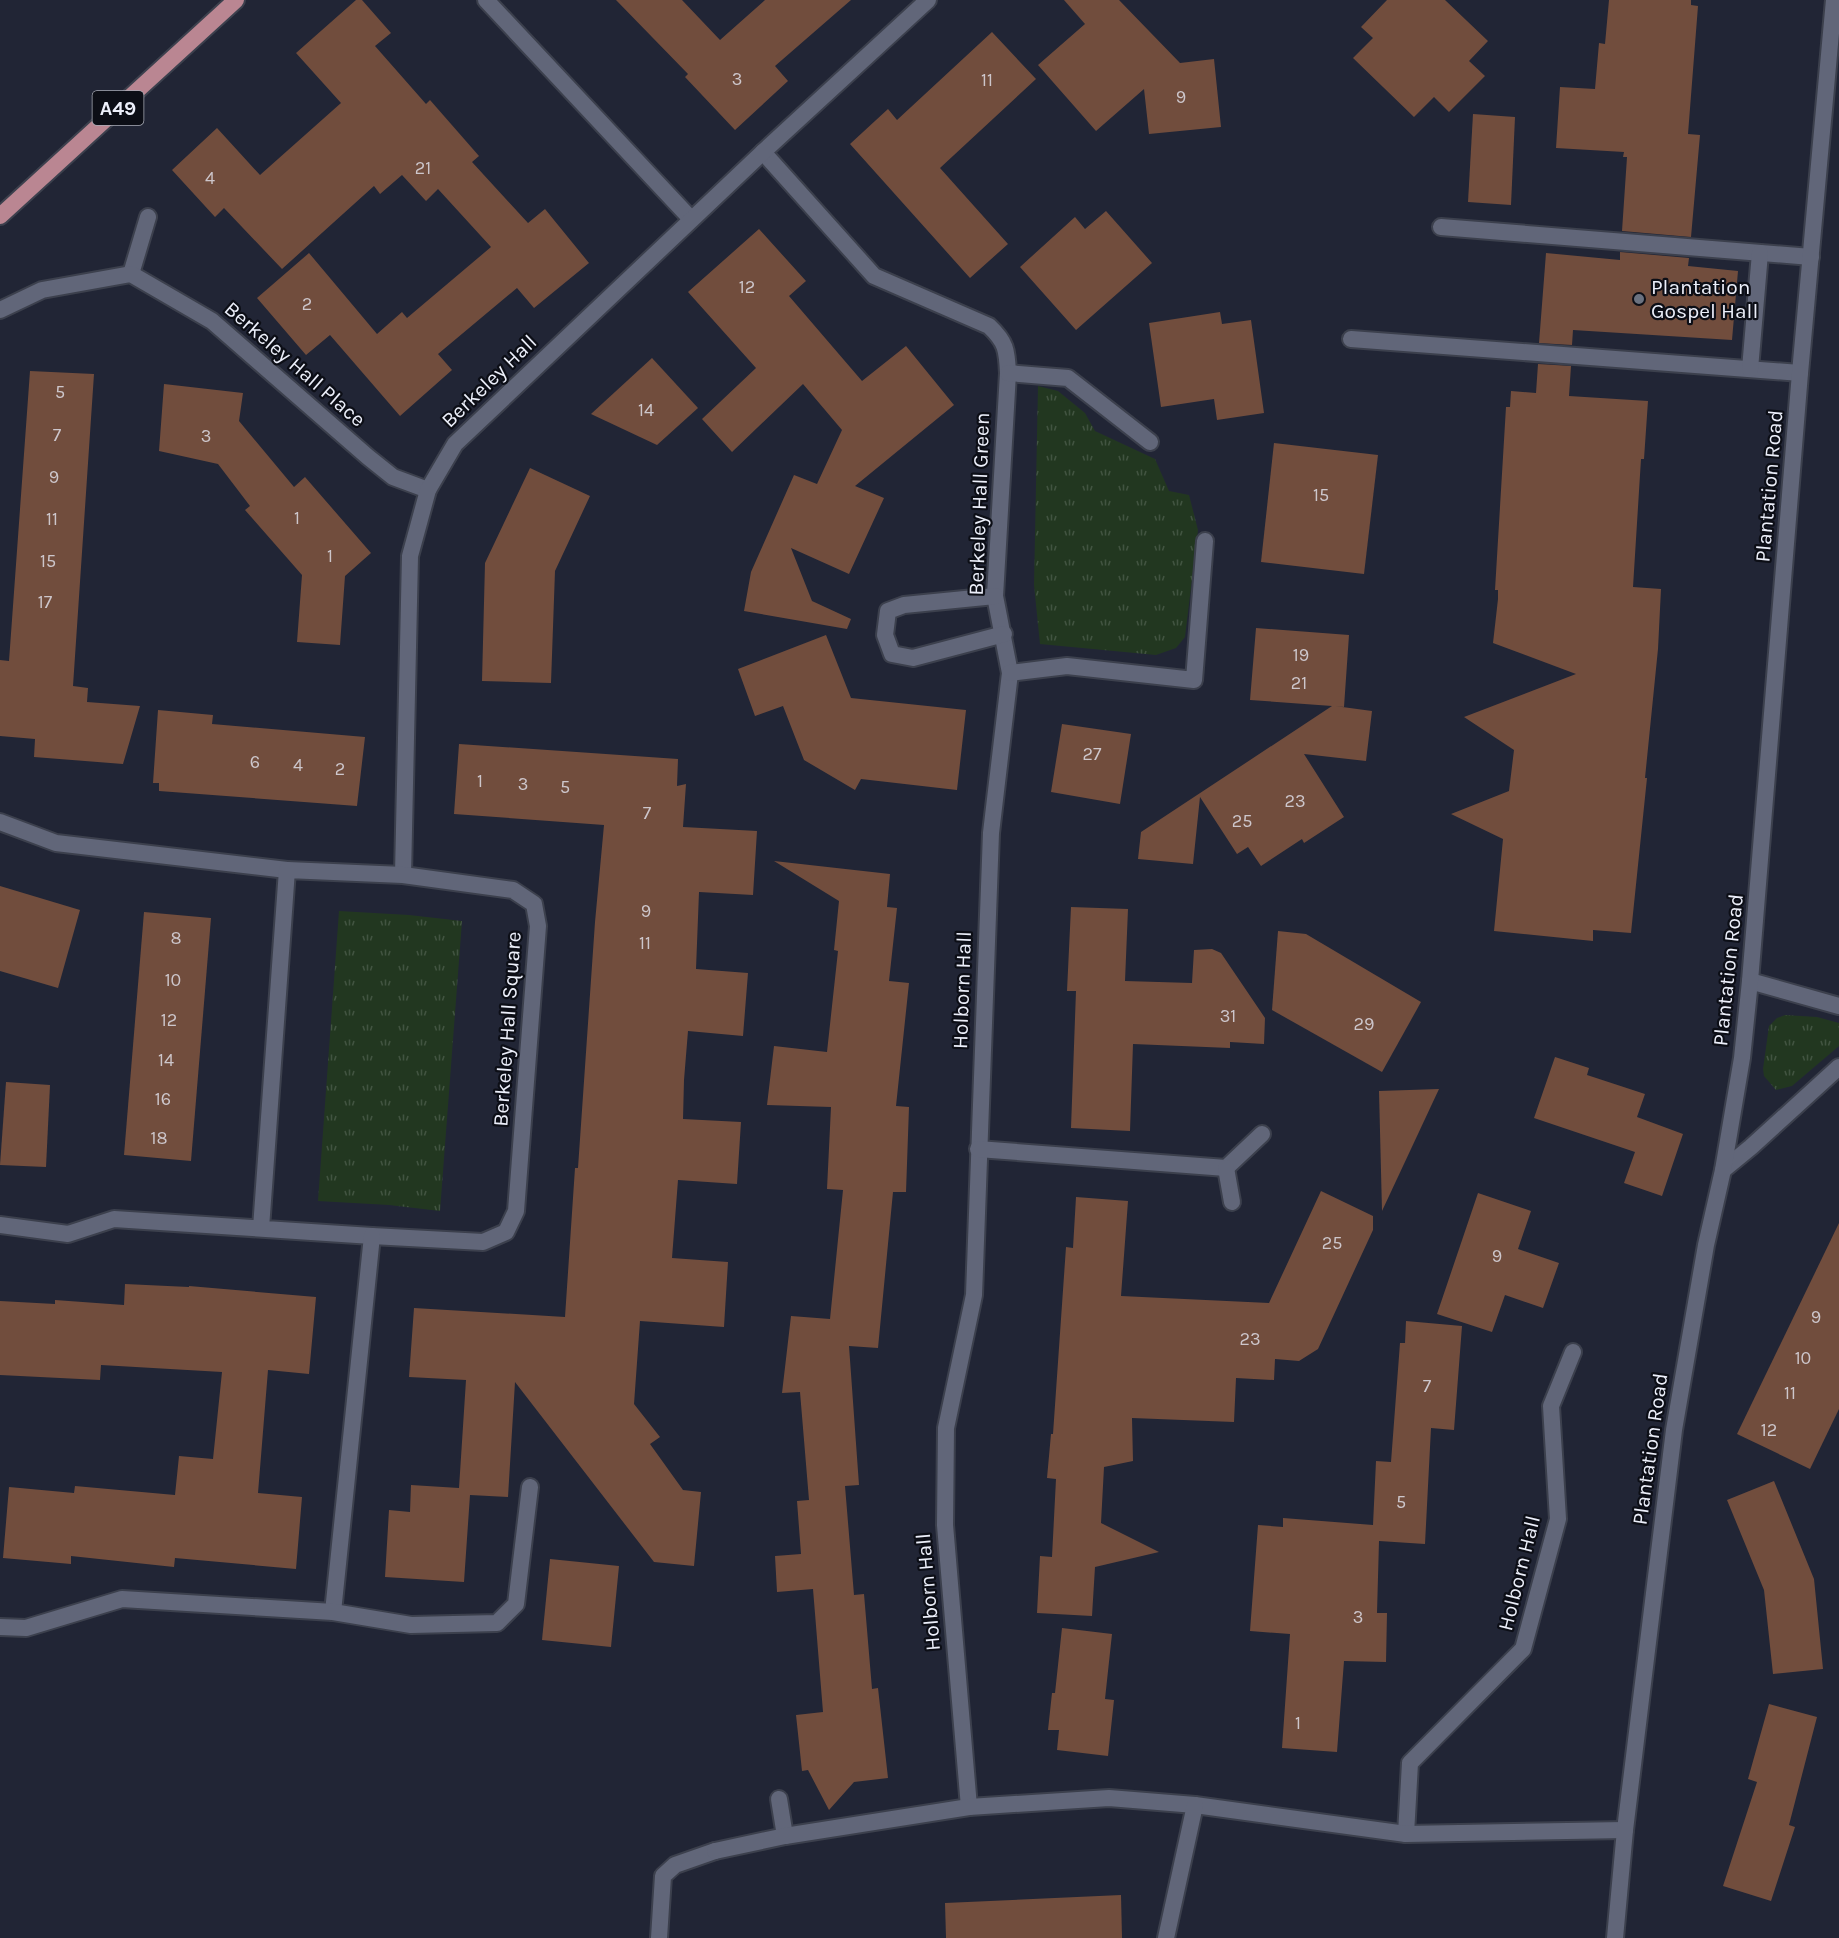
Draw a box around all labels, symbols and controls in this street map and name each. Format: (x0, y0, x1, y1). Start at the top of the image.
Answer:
house number: 3 (732, 68, 742, 90)
house number: 11 (981, 69, 993, 91)
house number: 9 (1176, 86, 1186, 108)
road number: A49 (92, 91, 144, 125)
house number: 21 (415, 157, 431, 179)
house number: 4 (205, 167, 215, 189)
place label: Plantation Gospel Hall (1651, 275, 1758, 323)
house number: 12 (739, 276, 755, 298)
marker: Plantation Gospel Hall (1632, 292, 1646, 306)
house number: 2 (302, 293, 312, 315)
street label: Berkeley Hall Place (220, 296, 370, 432)
street label: Berkeley Hall (436, 330, 542, 432)
house number: 5 (55, 381, 65, 403)
house number: 14 (638, 399, 654, 421)
street label: Plantation Road (1750, 409, 1788, 563)
street label: Berkeley Hall Green (964, 412, 994, 596)
house number: 7 (53, 424, 62, 446)
house number: 3 (201, 425, 211, 447)
house number: 9 (49, 466, 59, 488)
house number: 15 (1313, 484, 1329, 506)
house number: 1 (294, 507, 300, 529)
house number: 11 (46, 508, 58, 530)
house number: 1 (327, 545, 333, 567)
house number: 15 (40, 550, 56, 572)
house number: 17 (38, 591, 53, 613)
house number: 19 (1293, 644, 1309, 666)
house number: 21 (1291, 672, 1307, 694)
house number: 27 (1083, 743, 1102, 765)
house number: 6 (250, 751, 260, 773)
house number: 4 (293, 754, 303, 776)
house number: 2 (335, 758, 345, 780)
house number: 1 (477, 770, 483, 792)
house number: 3 (518, 773, 528, 795)
house number: 5 (560, 776, 570, 798)
house number: 23 (1284, 790, 1306, 812)
house number: 7 (643, 802, 652, 824)
house number: 25 (1232, 810, 1252, 832)
street label: Plantation Road (1708, 893, 1748, 1047)
house number: 9 (641, 900, 651, 922)
house number: 8 (170, 927, 182, 949)
street label: Berkeley Hall Square (488, 931, 526, 1127)
street label: Holborn Hall (948, 931, 976, 1049)
house number: 11 (639, 932, 651, 954)
house number: 10 (165, 969, 181, 991)
house number: 31 (1220, 1005, 1236, 1027)
house number: 12 (161, 1009, 177, 1031)
house number: 29 (1354, 1013, 1374, 1035)
house number: 14 (158, 1049, 174, 1071)
house number: 16 (155, 1088, 171, 1110)
house number: 18 (150, 1127, 168, 1149)
house number: 25 (1322, 1232, 1342, 1254)
house number: 9 (1492, 1245, 1502, 1267)
house number: 9 (1811, 1306, 1821, 1328)
house number: 23 (1239, 1328, 1261, 1350)
house number: 10 (1795, 1347, 1811, 1369)
street label: Plantation Road (1627, 1372, 1673, 1526)
house number: 7 (1423, 1375, 1432, 1397)
house number: 11 (1784, 1382, 1796, 1404)
house number: 12 (1761, 1419, 1777, 1441)
house number: 5 (1396, 1491, 1406, 1513)
street label: Holborn Hall (1493, 1513, 1545, 1633)
street label: Holborn Hall (911, 1532, 945, 1652)
house number: 3 (1353, 1606, 1363, 1628)
house number: 1 (1295, 1712, 1301, 1734)

